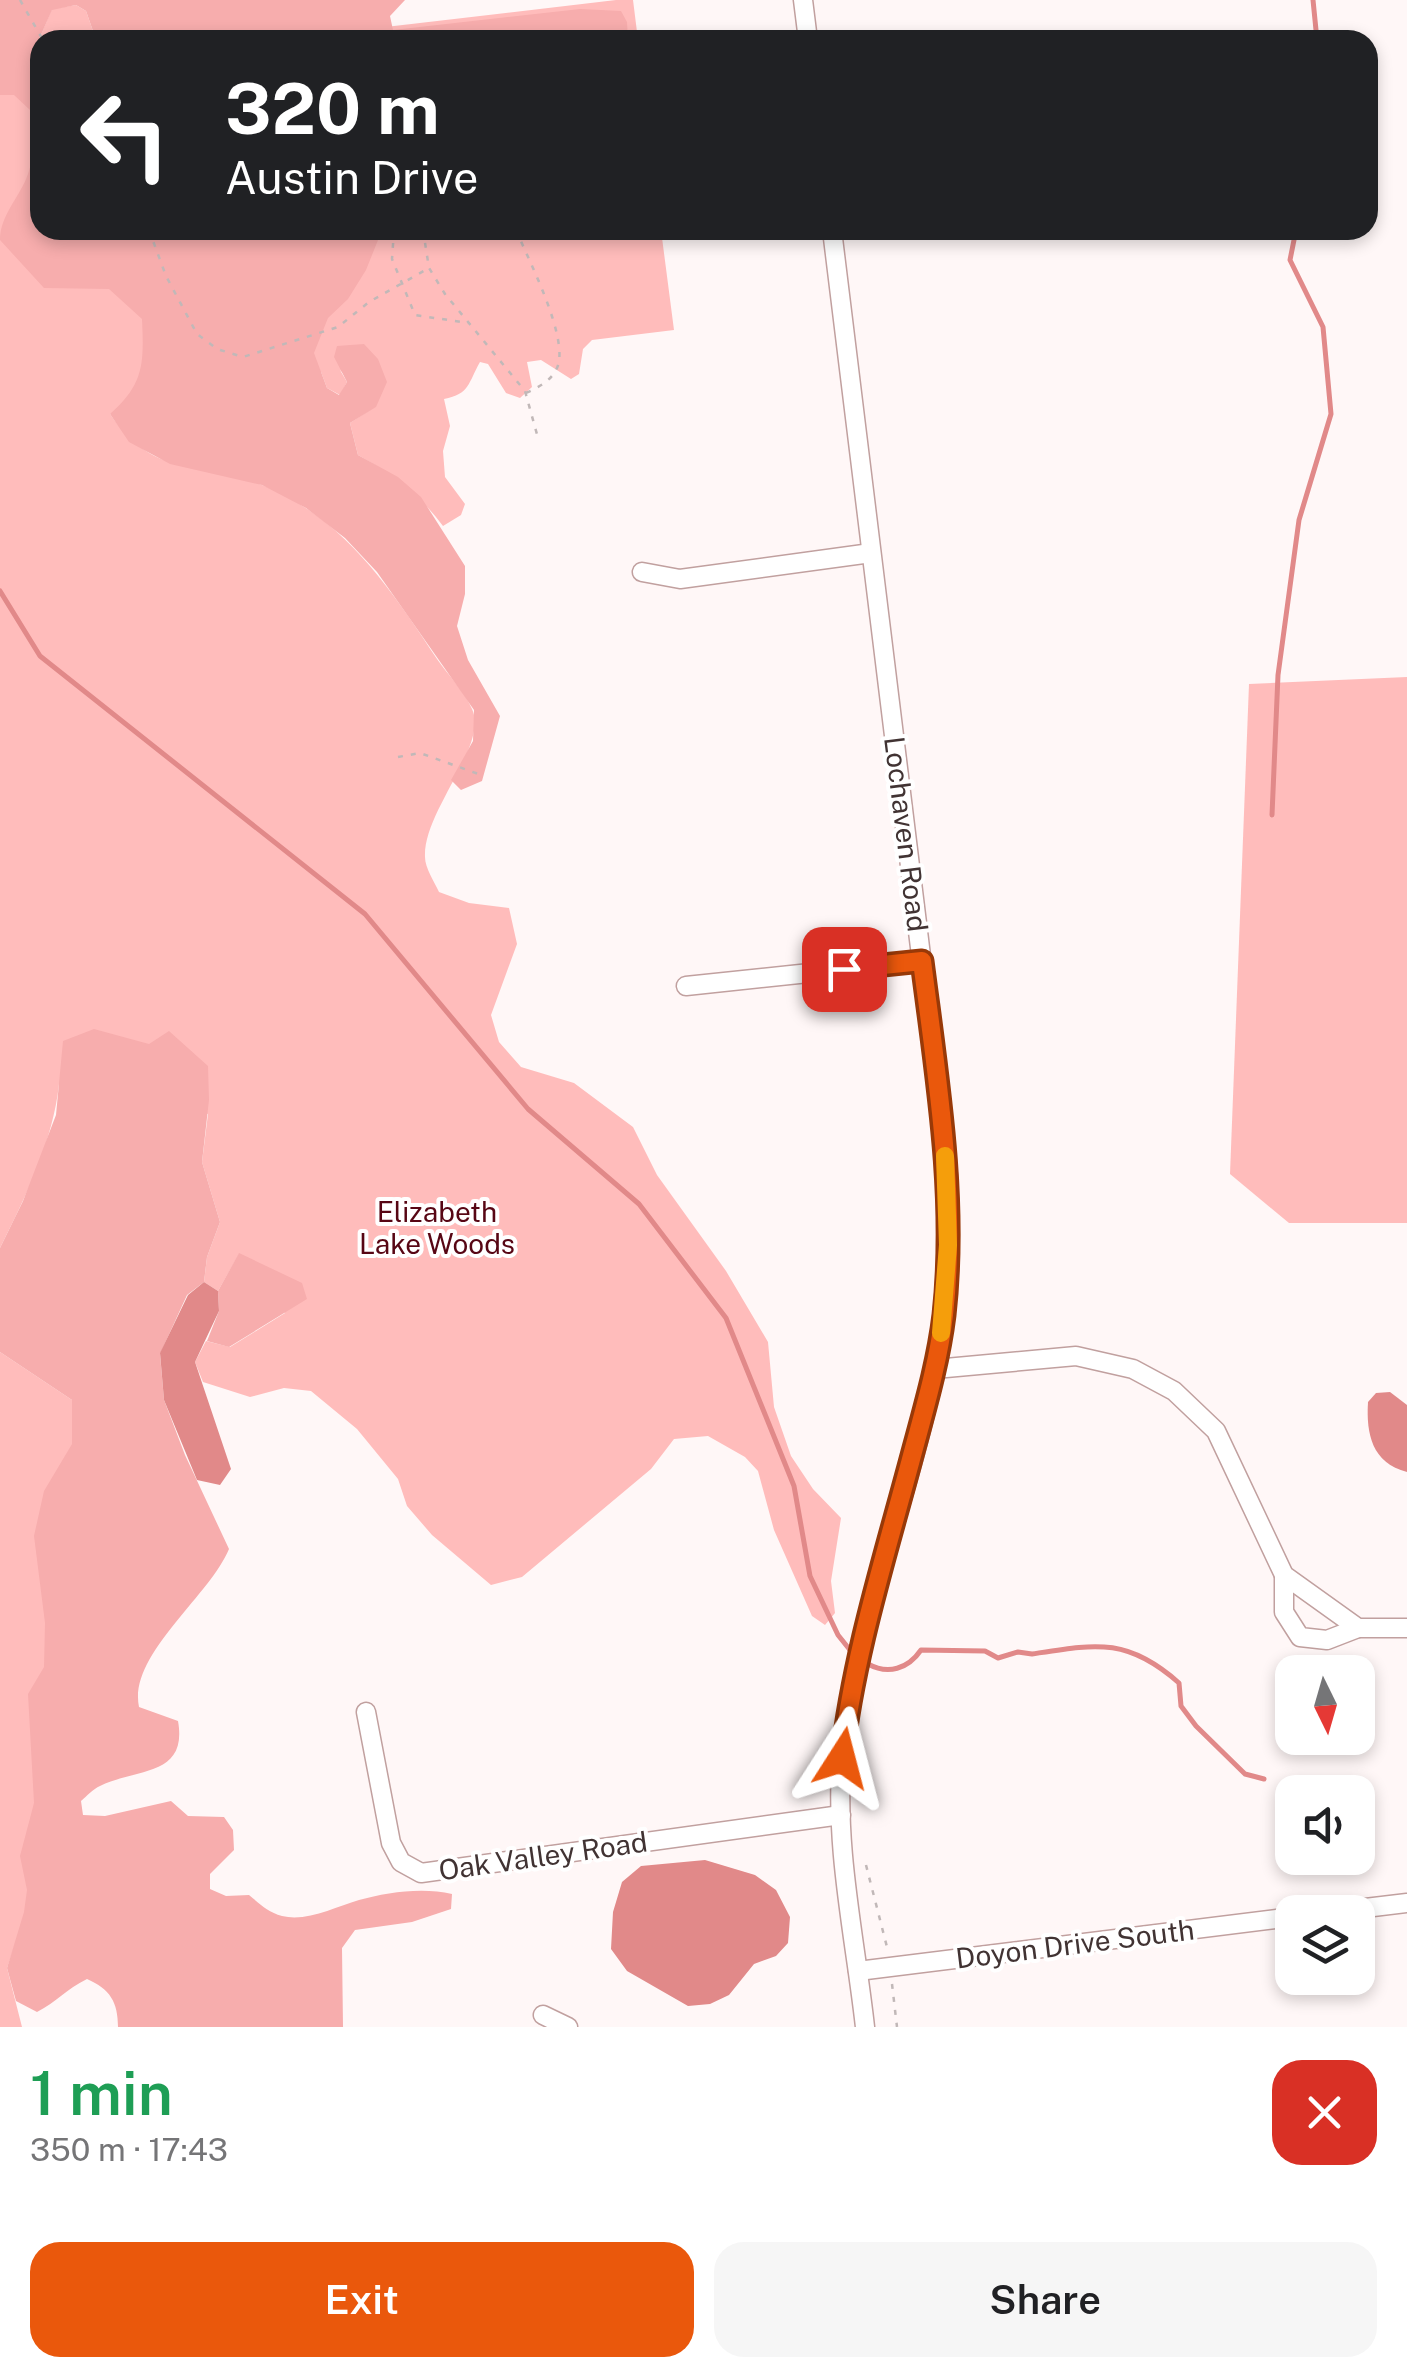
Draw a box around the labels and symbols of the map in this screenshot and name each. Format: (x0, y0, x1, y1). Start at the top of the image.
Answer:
street label: Lochaven Road (878, 734, 935, 934)
pin (802, 927, 887, 1012)
park label: Elizabeth Lake Woods (359, 1195, 515, 1260)
north arrow (1275, 1655, 1375, 1755)
position arrow (790, 1706, 894, 1810)
street label: Oak Valley Road (437, 1825, 649, 1886)
street label: Doyon Drive South (954, 1913, 1196, 1975)

